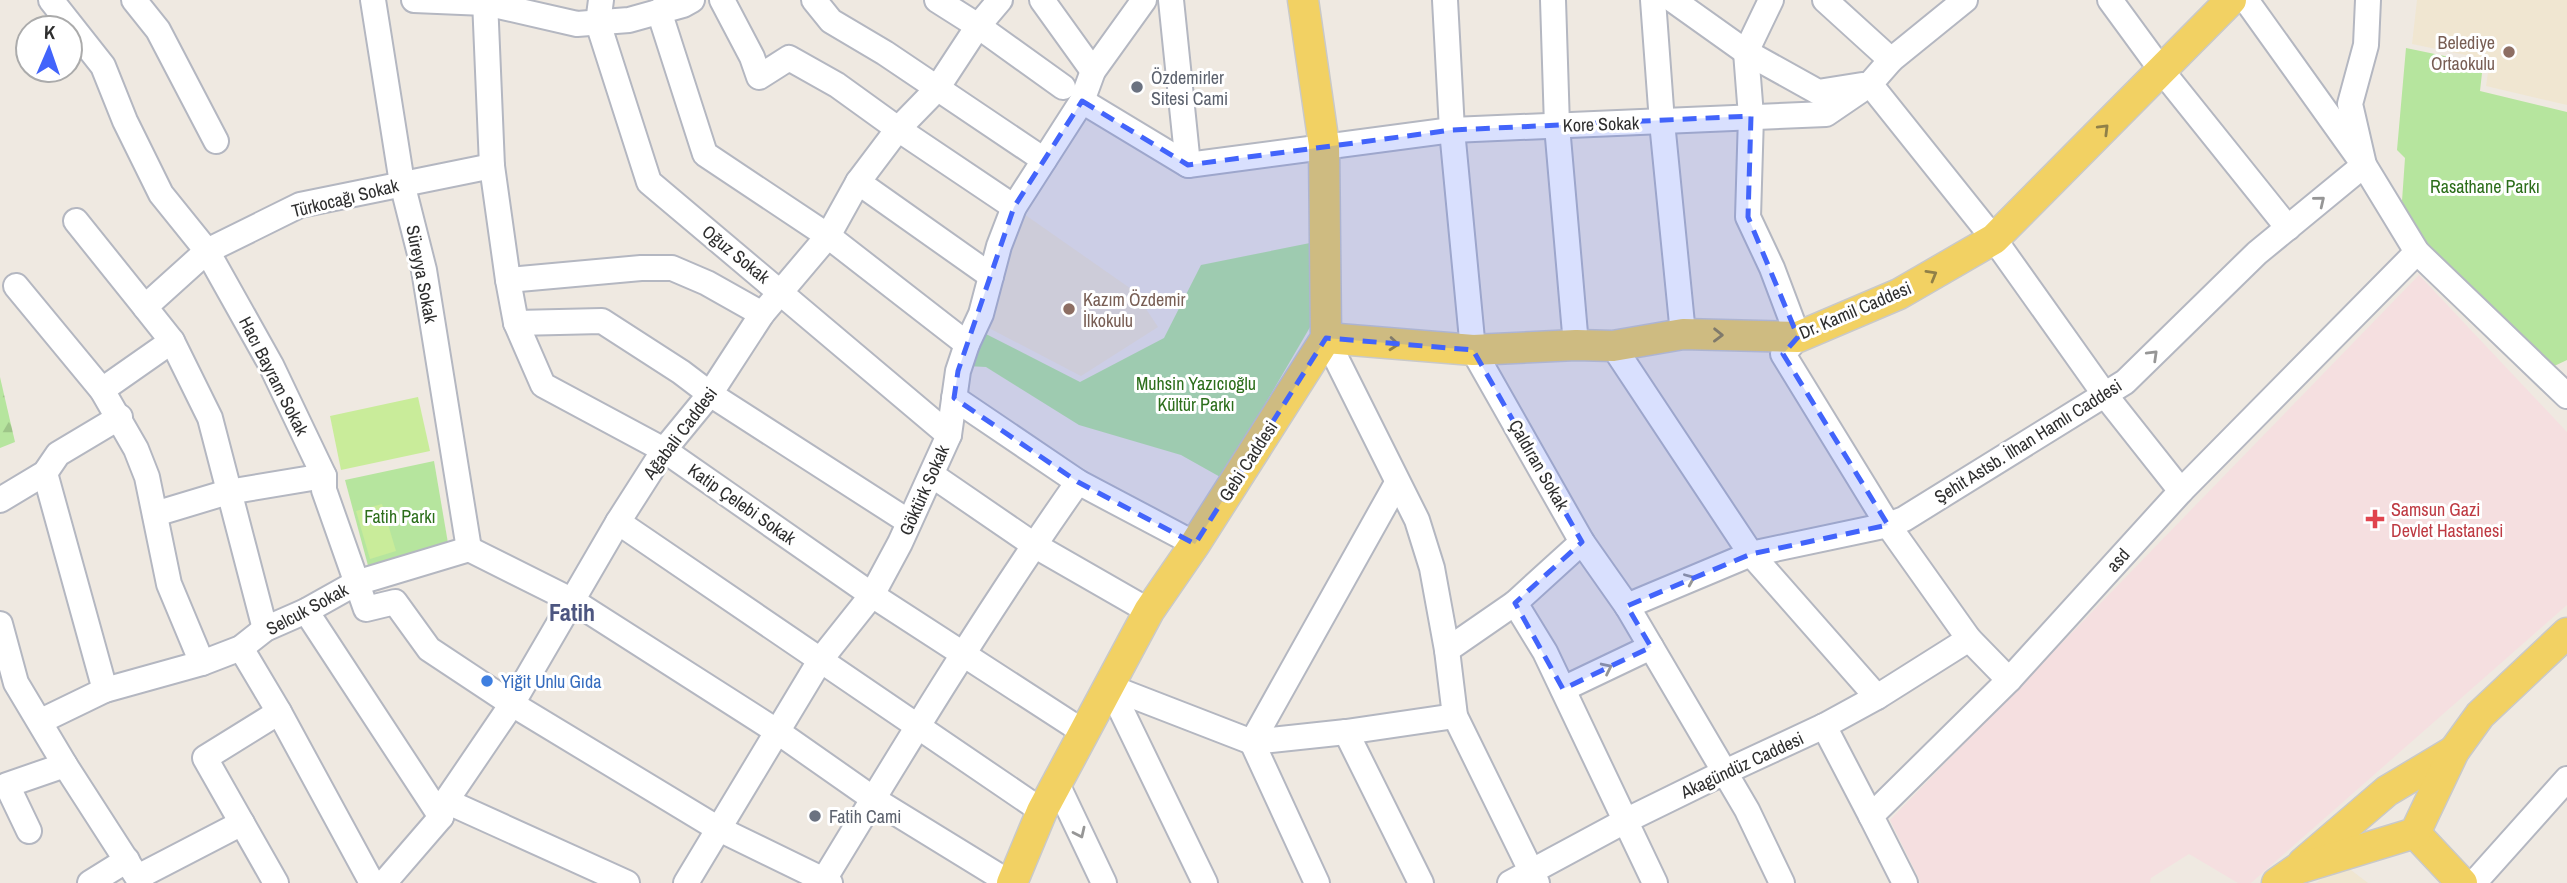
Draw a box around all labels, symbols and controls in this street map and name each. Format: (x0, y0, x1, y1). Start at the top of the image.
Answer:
north arrow (14, 14, 84, 84)
text: K (44, 19, 56, 45)
place label: Belediye Ortaokulu (2431, 30, 2495, 76)
marker: Belediye Ortaokulu (2501, 44, 2517, 60)
place label: Özdemirler Sitesi Cami (1151, 65, 1228, 111)
marker: Özdemirler Sitesi Cami (1129, 79, 1145, 95)
street label: Kore Sokak (1562, 110, 1640, 138)
one-way arrow (2096, 124, 2109, 137)
street label: Türkocağı Sokak (289, 172, 402, 223)
park label: Rasathane Parkı (2430, 174, 2540, 199)
one-way arrow (2312, 197, 2324, 210)
street label: Oğuz Sokak (697, 219, 776, 289)
street label: Süreyya Sokak (400, 223, 444, 326)
one-way arrow (1925, 270, 1938, 283)
street label: Dr. Kamil Caddesi (1795, 275, 1915, 345)
place label: Kazım Özdemir İlkokulu (1083, 287, 1186, 333)
marker: Kazım Özdemir İlkokulu (1061, 301, 1077, 317)
street label: Hacı Bayram Sokak (233, 312, 315, 440)
one-way arrow (1714, 327, 1724, 343)
one-way arrow (1389, 336, 1400, 351)
one-way arrow (2144, 351, 2157, 364)
park label: Muhsin Yazıcıoğlu Kültür Parkı (1136, 371, 1256, 417)
street label: Şehit Astsb. İlhan Hamlı Caddesi (1930, 373, 2126, 509)
street label: Ağabali Caddesi (637, 382, 723, 485)
street label: Çaldıran Sokak (1503, 415, 1575, 515)
street label: Gebi Caddesi (1213, 416, 1283, 506)
street label: Göktürk Sokak (893, 440, 955, 539)
street label: Katip Çelebi Sokak (683, 458, 801, 551)
place label: Samsun Gazi Devlet Hastanesi (2391, 497, 2503, 543)
park label: Fatih Parkı (364, 504, 436, 529)
marker: Samsun Gazi Devlet Hastanesi (2365, 509, 2385, 529)
street label: asd (2101, 543, 2135, 577)
one-way arrow (1684, 574, 1696, 588)
street label: Selcuk Sokak (262, 577, 353, 641)
district label: Fatih (549, 596, 595, 628)
one-way arrow (1600, 662, 1612, 676)
place label: Yiğit Unlu Gıda (501, 669, 601, 694)
marker: Yiğit Unlu Gıda (479, 673, 495, 689)
street label: Akagündüz Caddesi (1676, 726, 1808, 805)
place label: Fatih Cami (829, 804, 901, 829)
marker: Fatih Cami (807, 808, 823, 824)
one-way arrow (1072, 826, 1086, 838)

